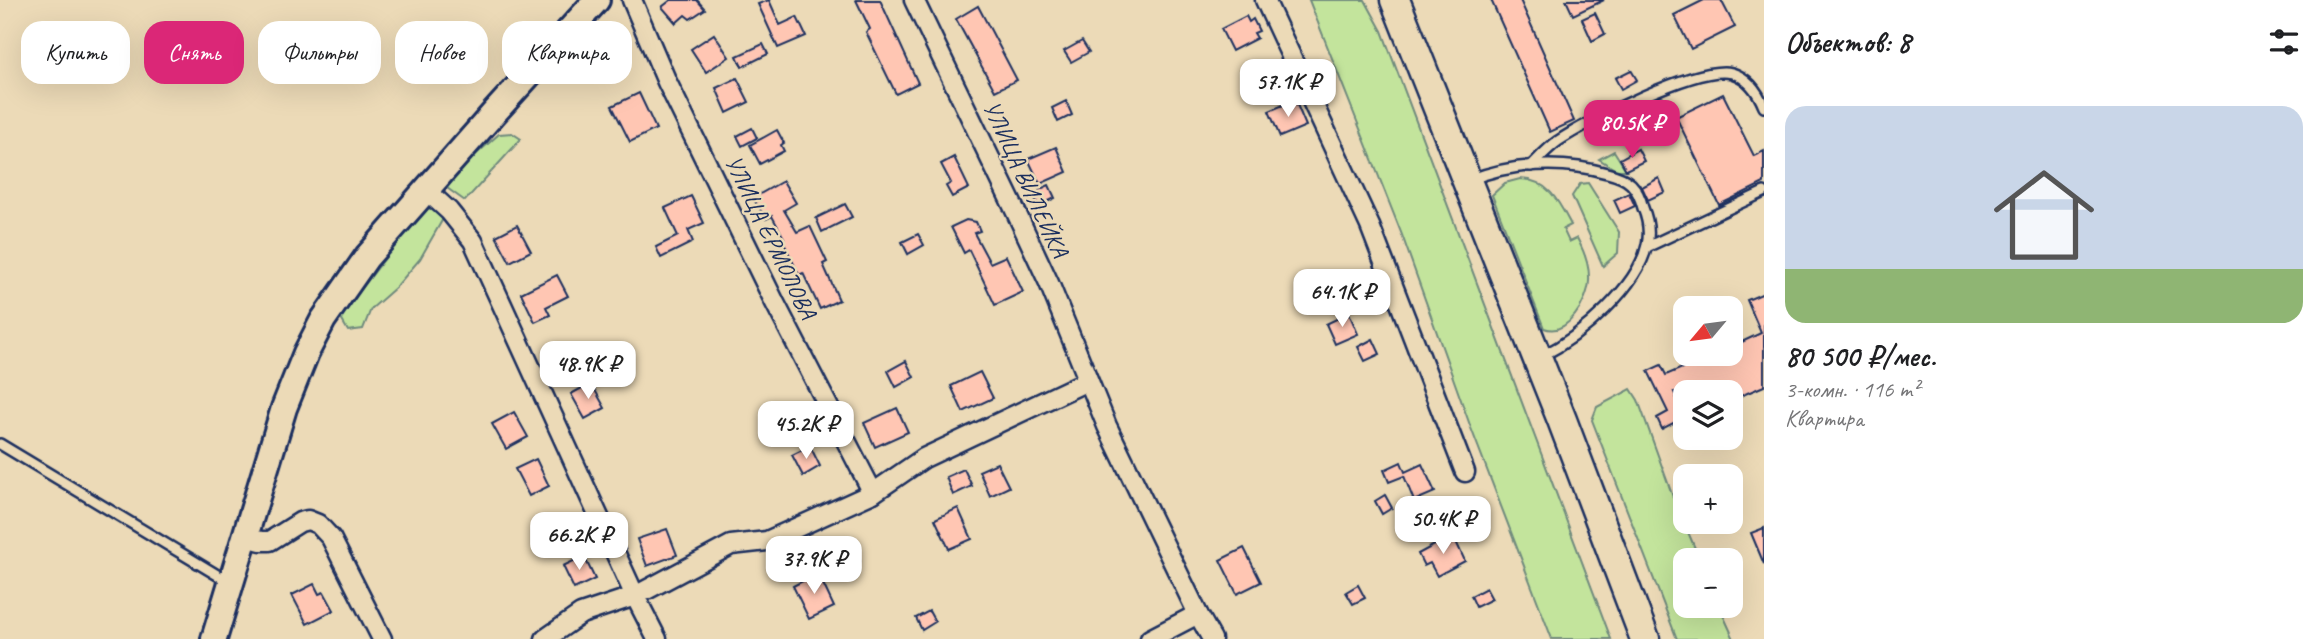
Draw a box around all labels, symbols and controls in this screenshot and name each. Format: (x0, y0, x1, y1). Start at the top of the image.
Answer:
chip: Купить (21, 21, 130, 84)
chip: Снять (144, 21, 244, 84)
chip: Фильтры (258, 21, 381, 84)
chip: Новое (395, 21, 488, 84)
chip: Квартира (502, 21, 632, 84)
text: Объектов: 8 (1785, 23, 1910, 61)
icon: filters (2265, 23, 2303, 61)
pin: 57.1K ₽ (1223, 60, 1353, 119)
text: 57.1K ₽ (1256, 67, 1320, 96)
street label: УЛИЦА ВИЛЕЙКА (977, 96, 1076, 263)
pin: 80.5K ₽ (1567, 100, 1697, 160)
text: 80.5K ₽ (1600, 108, 1664, 137)
street label: УЛИЦА ЕРМОЛОВА (718, 150, 824, 325)
icon: home (1981, 152, 2107, 278)
pin: 64.1K ₽ (1277, 270, 1407, 329)
text: 64.1K ₽ (1309, 277, 1375, 306)
north arrow (1673, 296, 1743, 366)
map controls (1673, 296, 1743, 618)
text: 80 500 ₽/мес. (1785, 337, 1936, 375)
pin: 48.9K ₽ (523, 342, 653, 401)
text: 48.9K ₽ (556, 349, 620, 378)
text: 3-комн. · 116 m² (1785, 375, 1919, 404)
button: layers (1673, 380, 1743, 450)
pin: 45.2K ₽ (741, 402, 871, 461)
text: Квартира (1785, 404, 1863, 433)
text: 45.2K ₽ (774, 409, 838, 438)
button: + (1673, 464, 1743, 534)
pin: 50.4K ₽ (1378, 496, 1508, 556)
text: 50.4K ₽ (1411, 504, 1475, 533)
pin: 66.2K ₽ (514, 512, 644, 572)
text: 66.2K ₽ (546, 520, 612, 549)
pin: 37.9K ₽ (749, 536, 879, 596)
text: 37.9K ₽ (782, 544, 846, 573)
button: − (1673, 548, 1743, 618)

